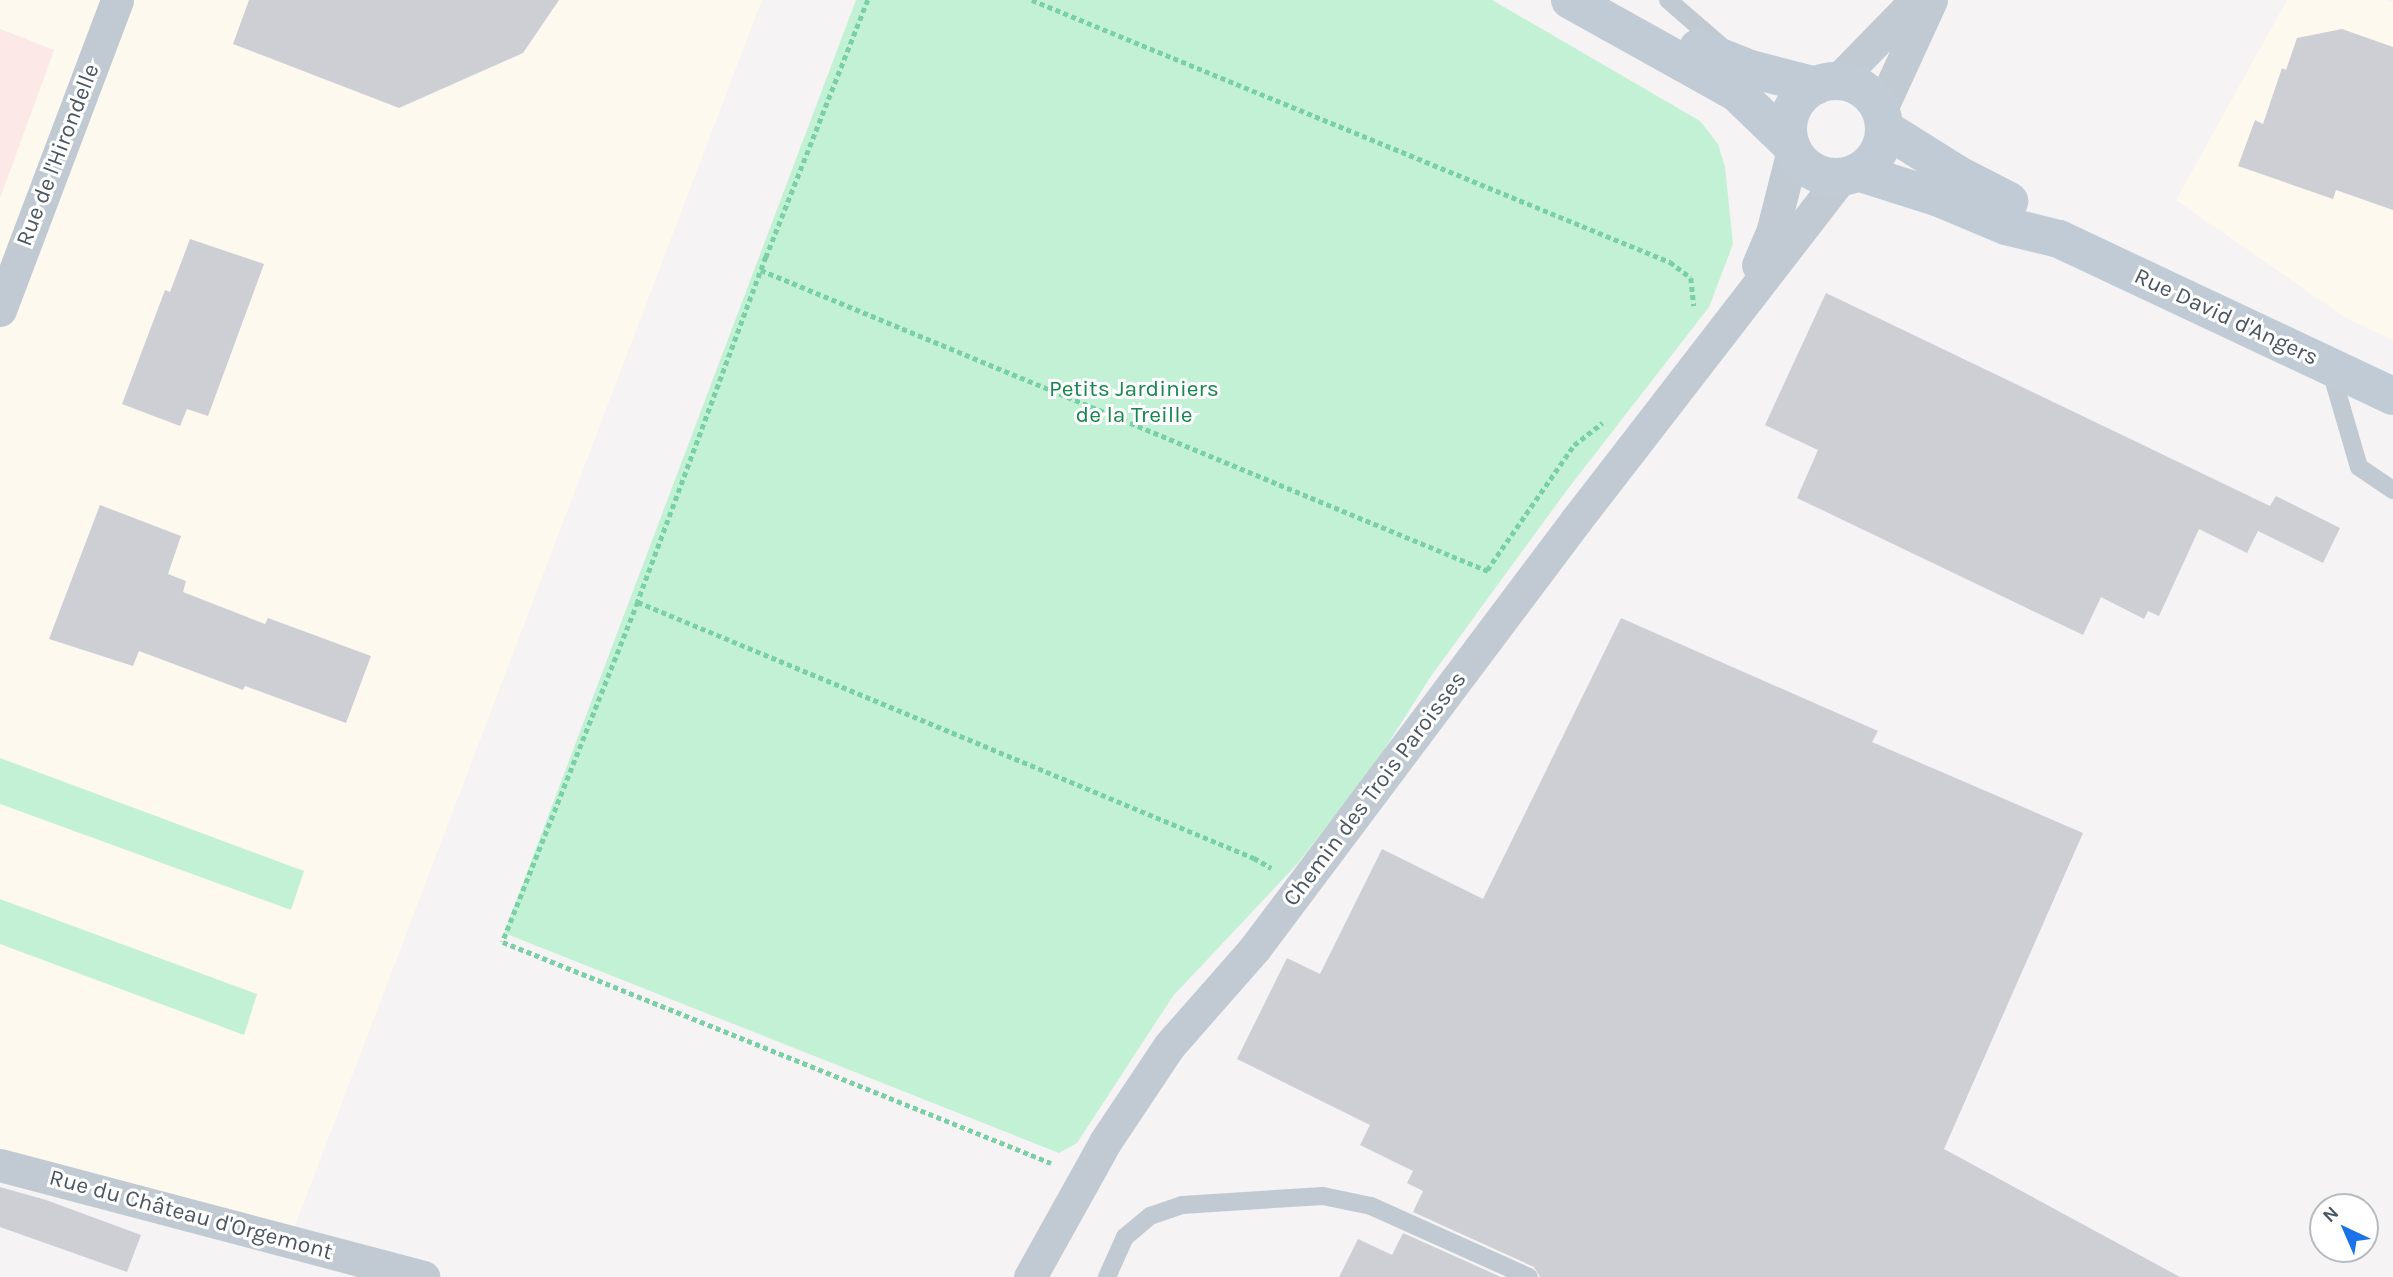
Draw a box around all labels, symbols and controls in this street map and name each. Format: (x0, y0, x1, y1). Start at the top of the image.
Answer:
street label: Rue de l'Hirondelle (11, 60, 105, 250)
street label: Rue David d'Angers (2130, 262, 2322, 372)
park label: Petits Jardiniers de la Treille (1049, 375, 1219, 429)
street label: Chemin des Trois Paroisses (1278, 666, 1472, 912)
street label: Rue du Château d'Orgemont (46, 1164, 336, 1266)
north arrow (2309, 1193, 2379, 1263)
text: N (2318, 1202, 2343, 1227)

